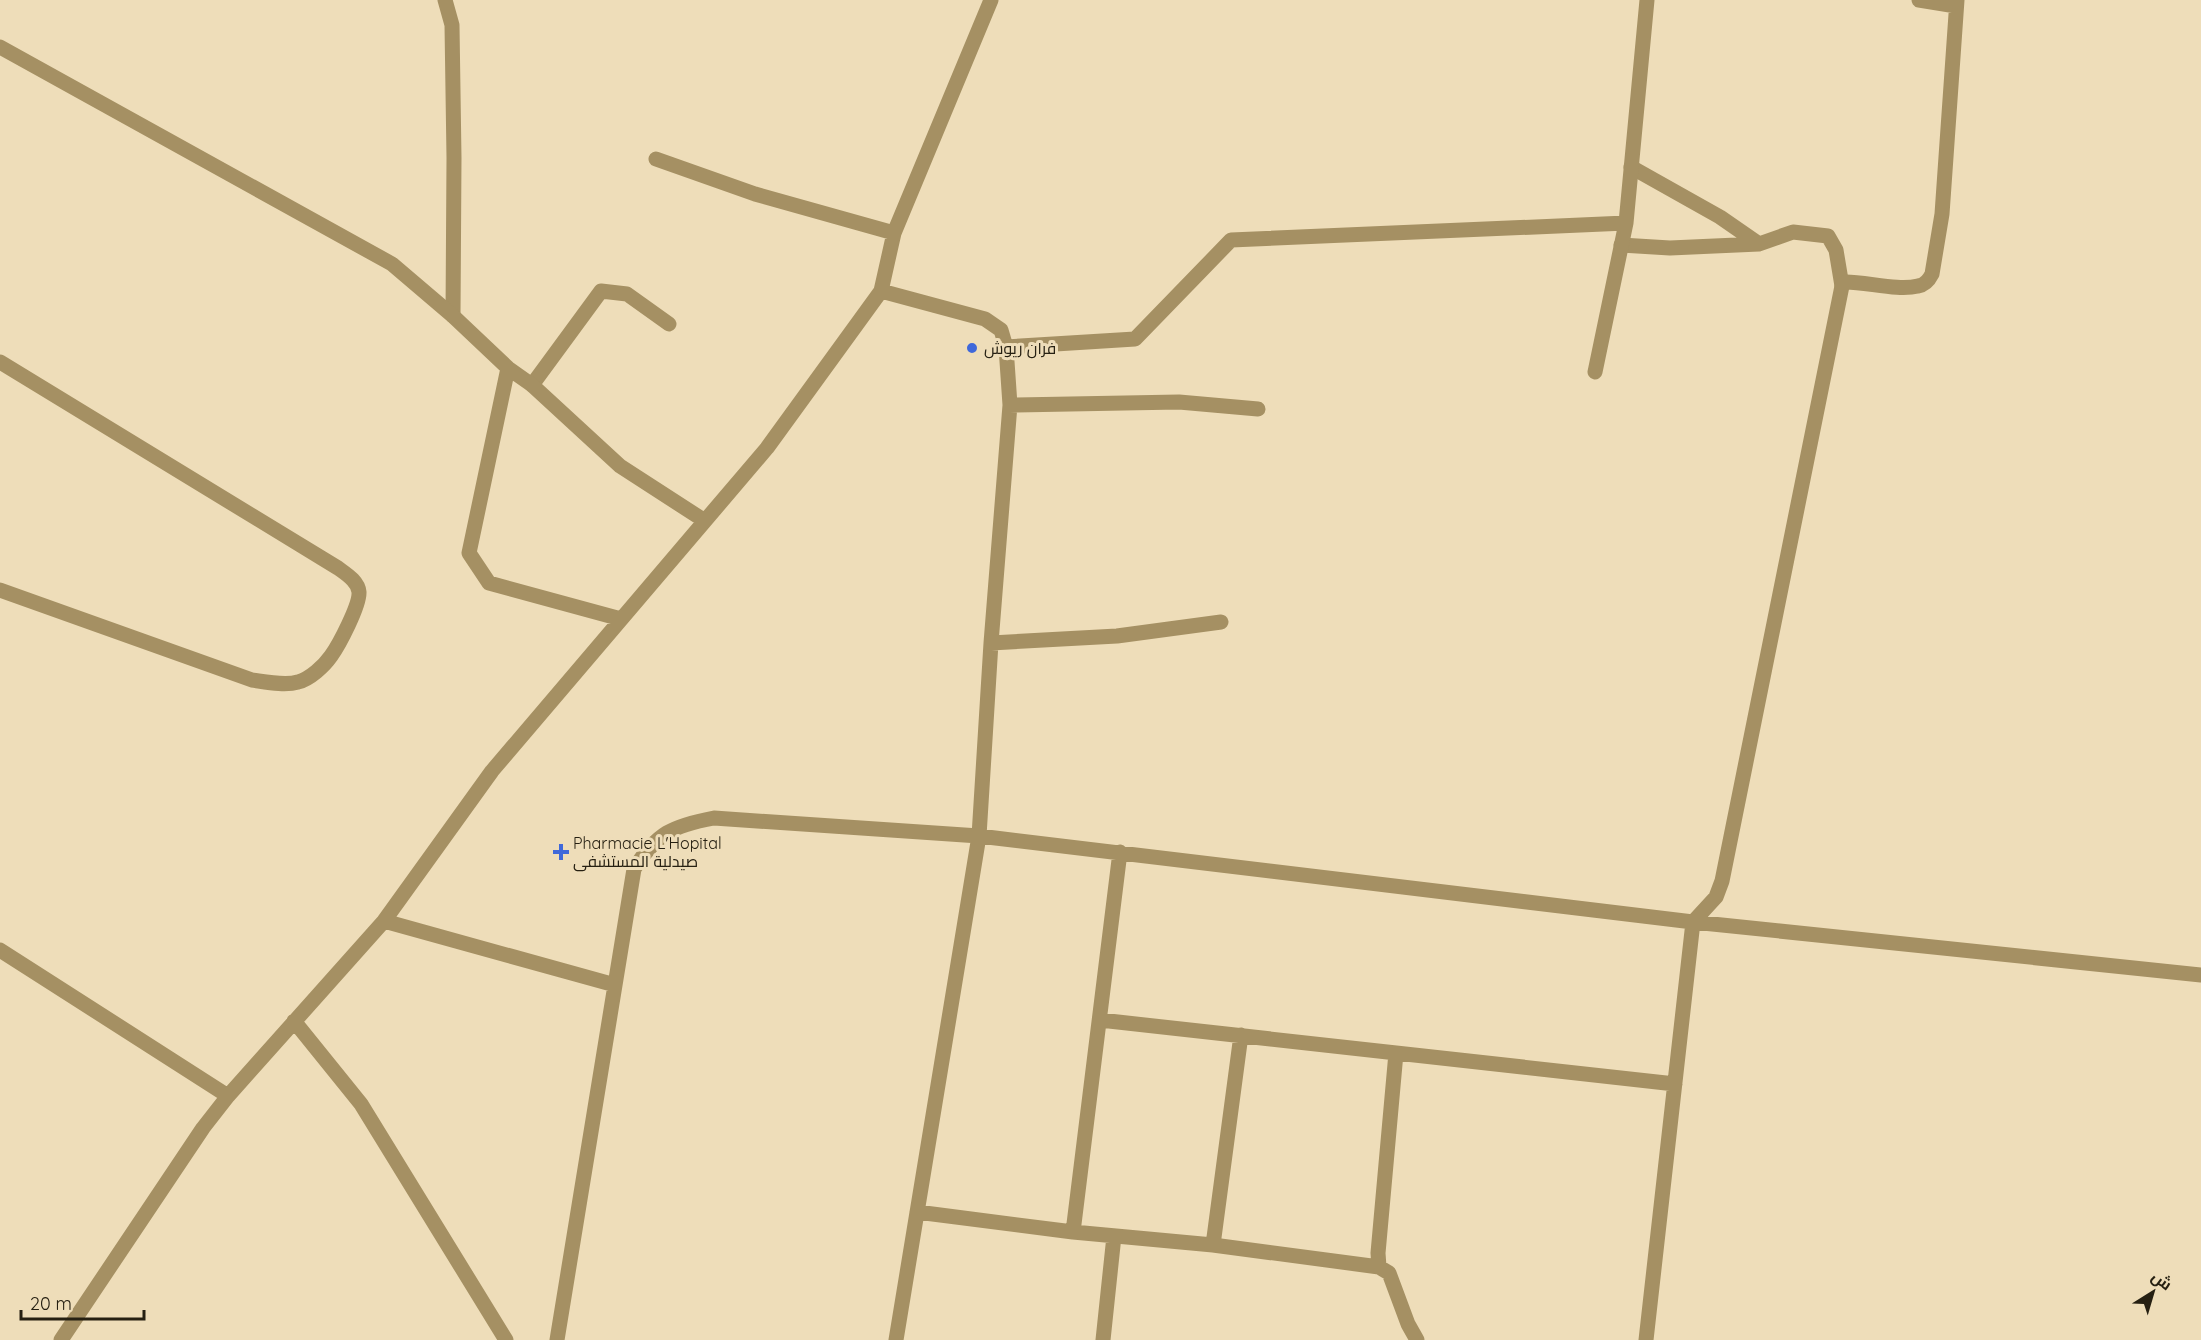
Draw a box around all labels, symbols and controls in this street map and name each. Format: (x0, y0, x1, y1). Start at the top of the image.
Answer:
place label: فران ريوش (984, 338, 1056, 359)
marker: فران ريوش (965, 341, 979, 355)
place label: Pharmacie L'Hopital صيدلية المستشفى (573, 833, 722, 872)
marker: Pharmacie L'Hopital صيدلية المستشفى (554, 845, 568, 859)
north arrow (2123, 1262, 2183, 1322)
text: ش (2148, 1266, 2176, 1294)
scale bar (21, 1283, 144, 1321)
text: 20 m (30, 1292, 72, 1315)

